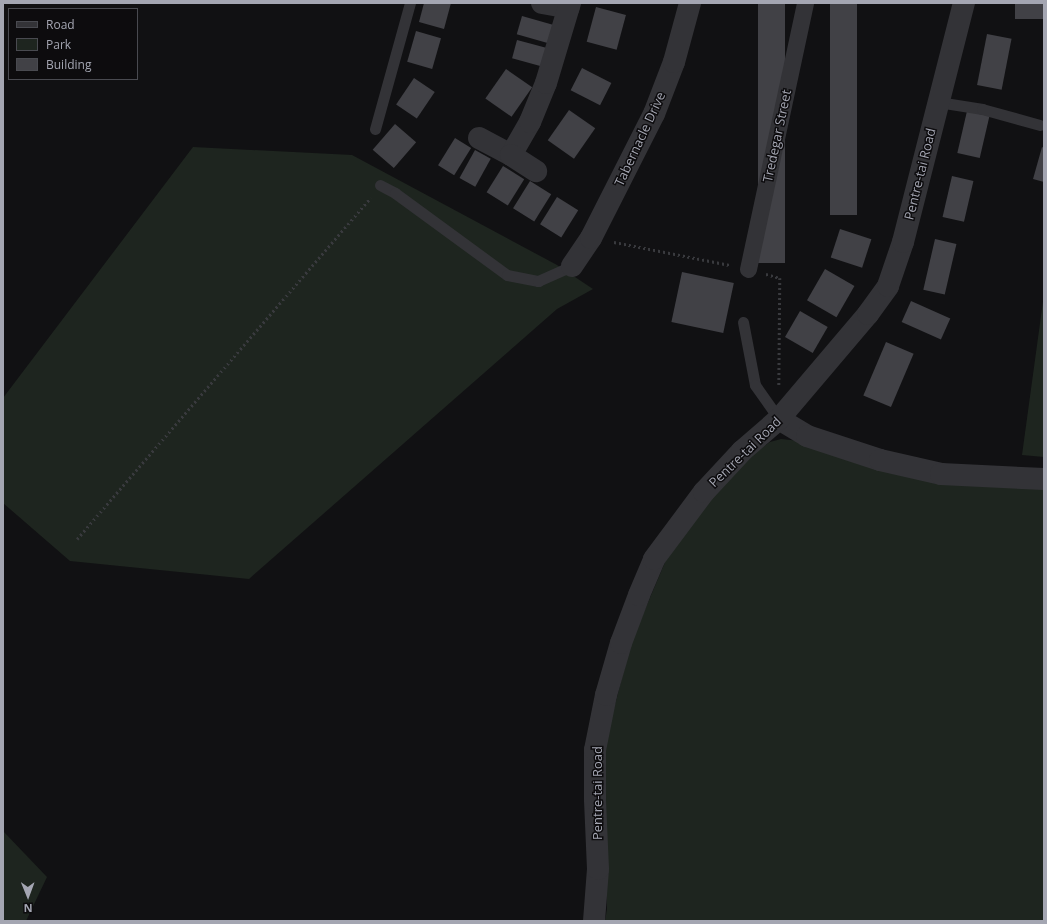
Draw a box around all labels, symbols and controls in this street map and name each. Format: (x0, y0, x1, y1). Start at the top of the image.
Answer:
legend (8, 8, 138, 80)
text: Road (46, 16, 75, 33)
text: Park (46, 36, 71, 53)
text: Building (46, 56, 91, 73)
street label: Tredegar Street (760, 88, 794, 184)
street label: Tabernacle Drive (611, 89, 669, 189)
street label: Pentre-tai Road (901, 126, 939, 222)
street label: Pentre-tai Road (706, 414, 784, 490)
street label: Pentre-tai Road (589, 746, 605, 840)
north arrow (8, 876, 48, 916)
text: N (24, 901, 33, 916)

